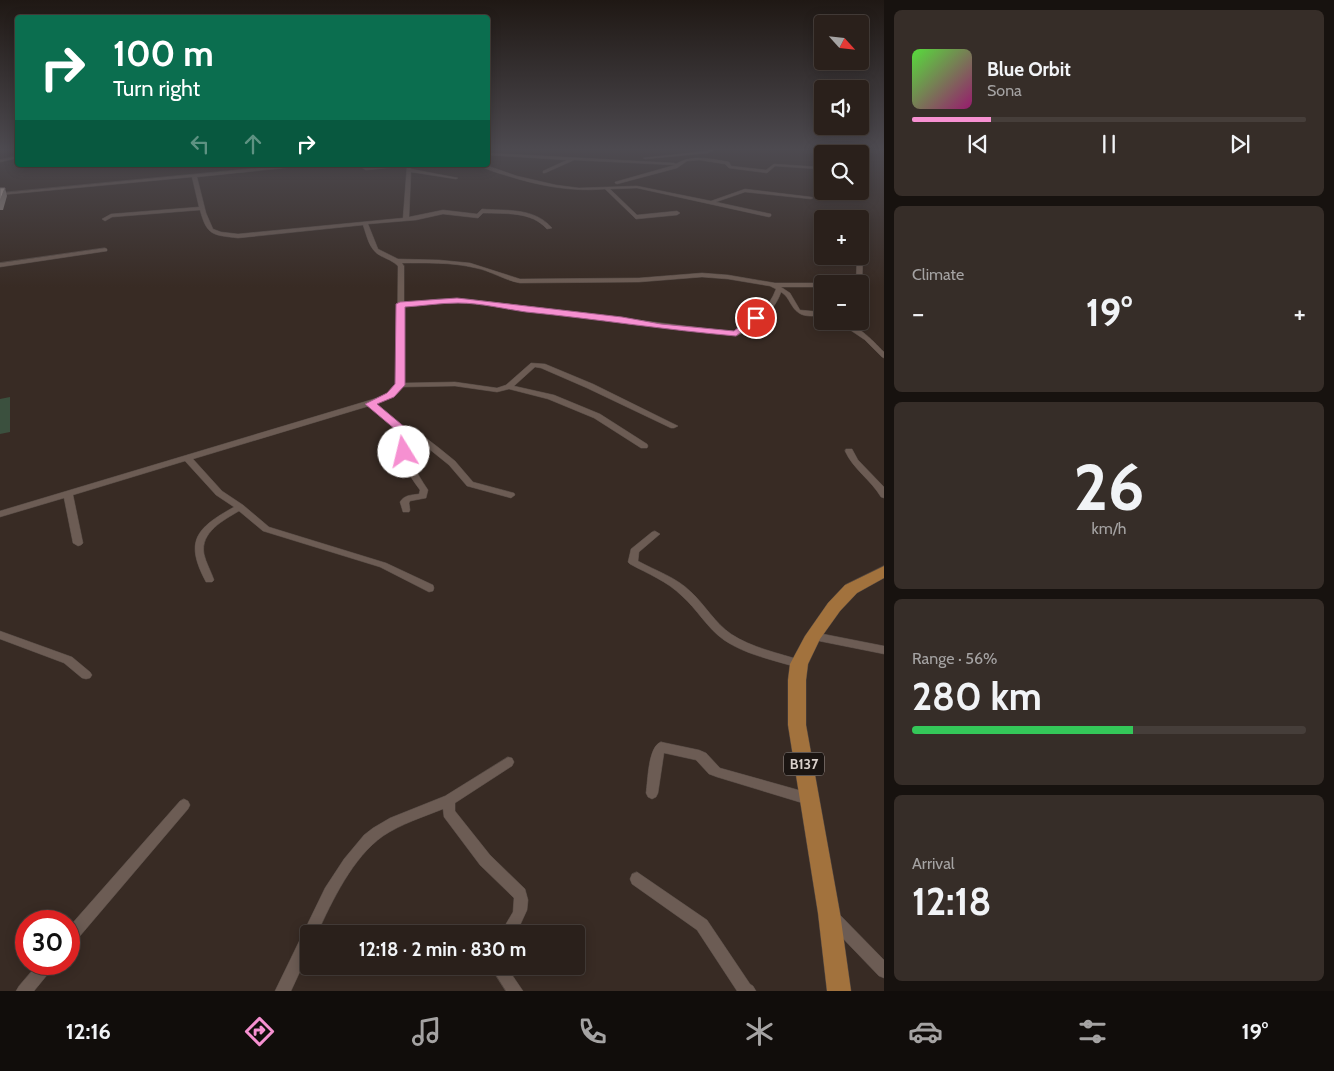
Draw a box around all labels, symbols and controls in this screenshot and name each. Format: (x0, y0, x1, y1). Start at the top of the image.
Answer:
north arrow (814, 15, 869, 70)
map controls (814, 15, 869, 330)
text: 100 m (113, 32, 214, 75)
icon: right (30, 35, 95, 100)
text: Blue Orbit (987, 58, 1071, 81)
text: Turn right (113, 75, 200, 102)
button: sound (814, 80, 869, 135)
text: Sona (987, 81, 1022, 100)
icon: left (186, 130, 214, 158)
icon: ahead (239, 130, 267, 158)
icon: right (292, 130, 320, 158)
icon: previous (964, 130, 992, 158)
icon: pause (1095, 130, 1123, 158)
icon: next (1226, 130, 1254, 158)
button: search (814, 145, 869, 200)
button: + (814, 210, 869, 265)
text: Climate (912, 265, 964, 284)
button: − (814, 275, 869, 330)
text: 19° (1086, 289, 1132, 336)
text: − (912, 296, 924, 330)
text: + (1294, 296, 1306, 330)
pin (735, 297, 777, 339)
icon: arrive (742, 304, 770, 332)
position arrow (377, 425, 429, 477)
text: 26 (1074, 447, 1144, 526)
text: km/h (1091, 519, 1127, 538)
text: Range · 56% (912, 649, 998, 668)
text: 280 km (912, 673, 1042, 720)
road number: B137 (784, 752, 824, 776)
text: Arrival (912, 854, 955, 873)
text: 12:18 (912, 878, 992, 925)
speed limit sign: 30 (15, 910, 80, 975)
text: 12:18 · 2 min · 830 m (359, 938, 526, 961)
icon: directions (242, 1014, 277, 1049)
icon: music (409, 1014, 444, 1049)
icon: phone (575, 1014, 610, 1049)
icon: climate (742, 1014, 777, 1049)
icon: car (908, 1014, 943, 1049)
icon: filters (1075, 1014, 1110, 1049)
text: 12:16 (66, 1018, 111, 1045)
text: 19° (1241, 1018, 1268, 1045)

